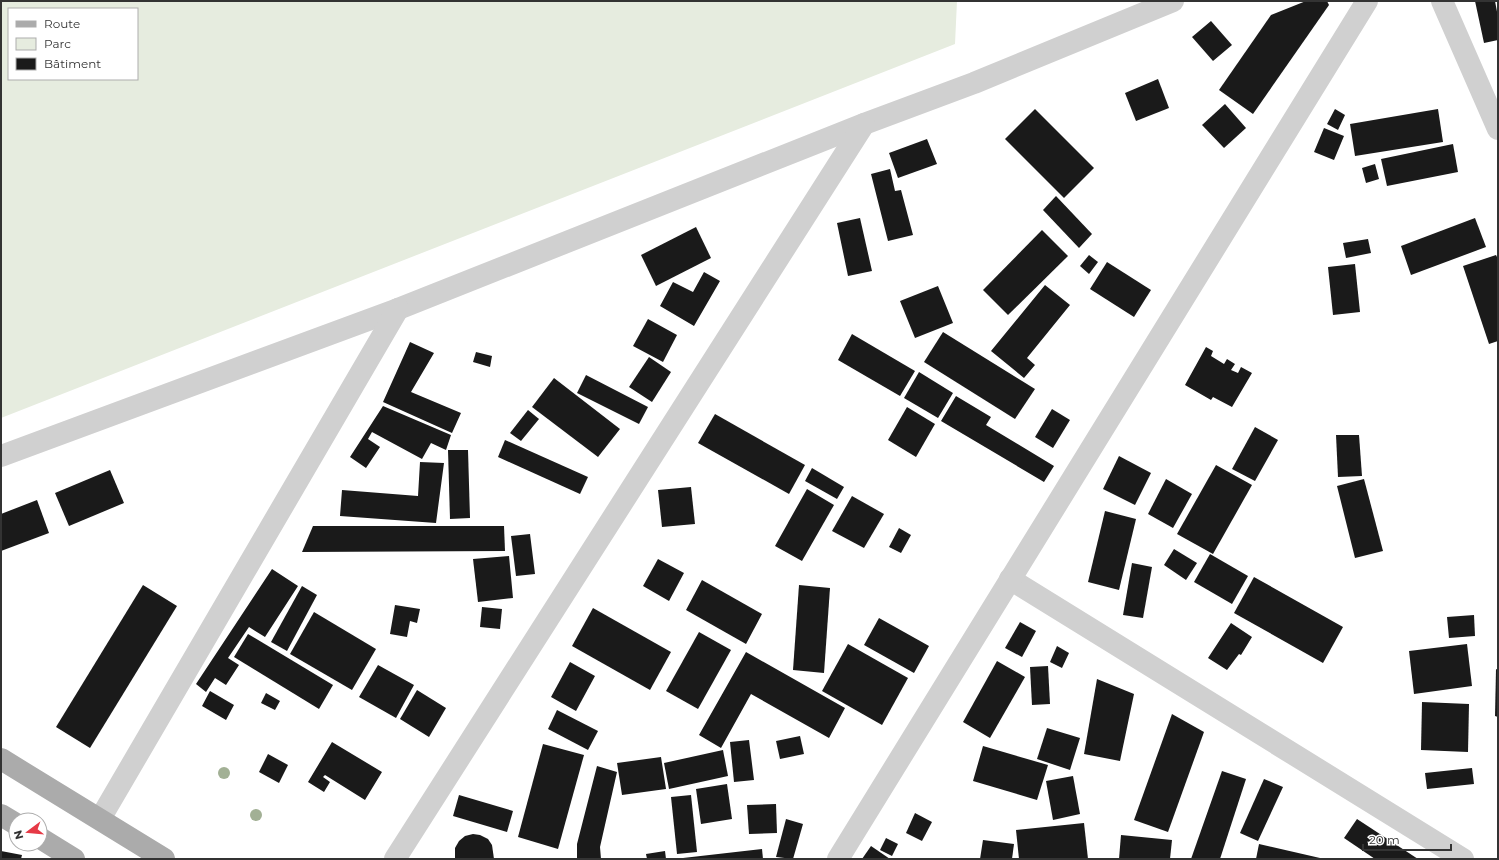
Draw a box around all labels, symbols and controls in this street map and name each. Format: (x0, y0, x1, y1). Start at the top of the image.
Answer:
legend (8, 8, 138, 80)
text: Route (44, 16, 80, 31)
text: Parc (44, 36, 71, 51)
text: Bâtiment (44, 56, 101, 71)
north arrow (8, 812, 48, 852)
scale bar (1363, 826, 1451, 852)
text: N (10, 829, 26, 841)
text: 20 m (1369, 832, 1400, 847)

